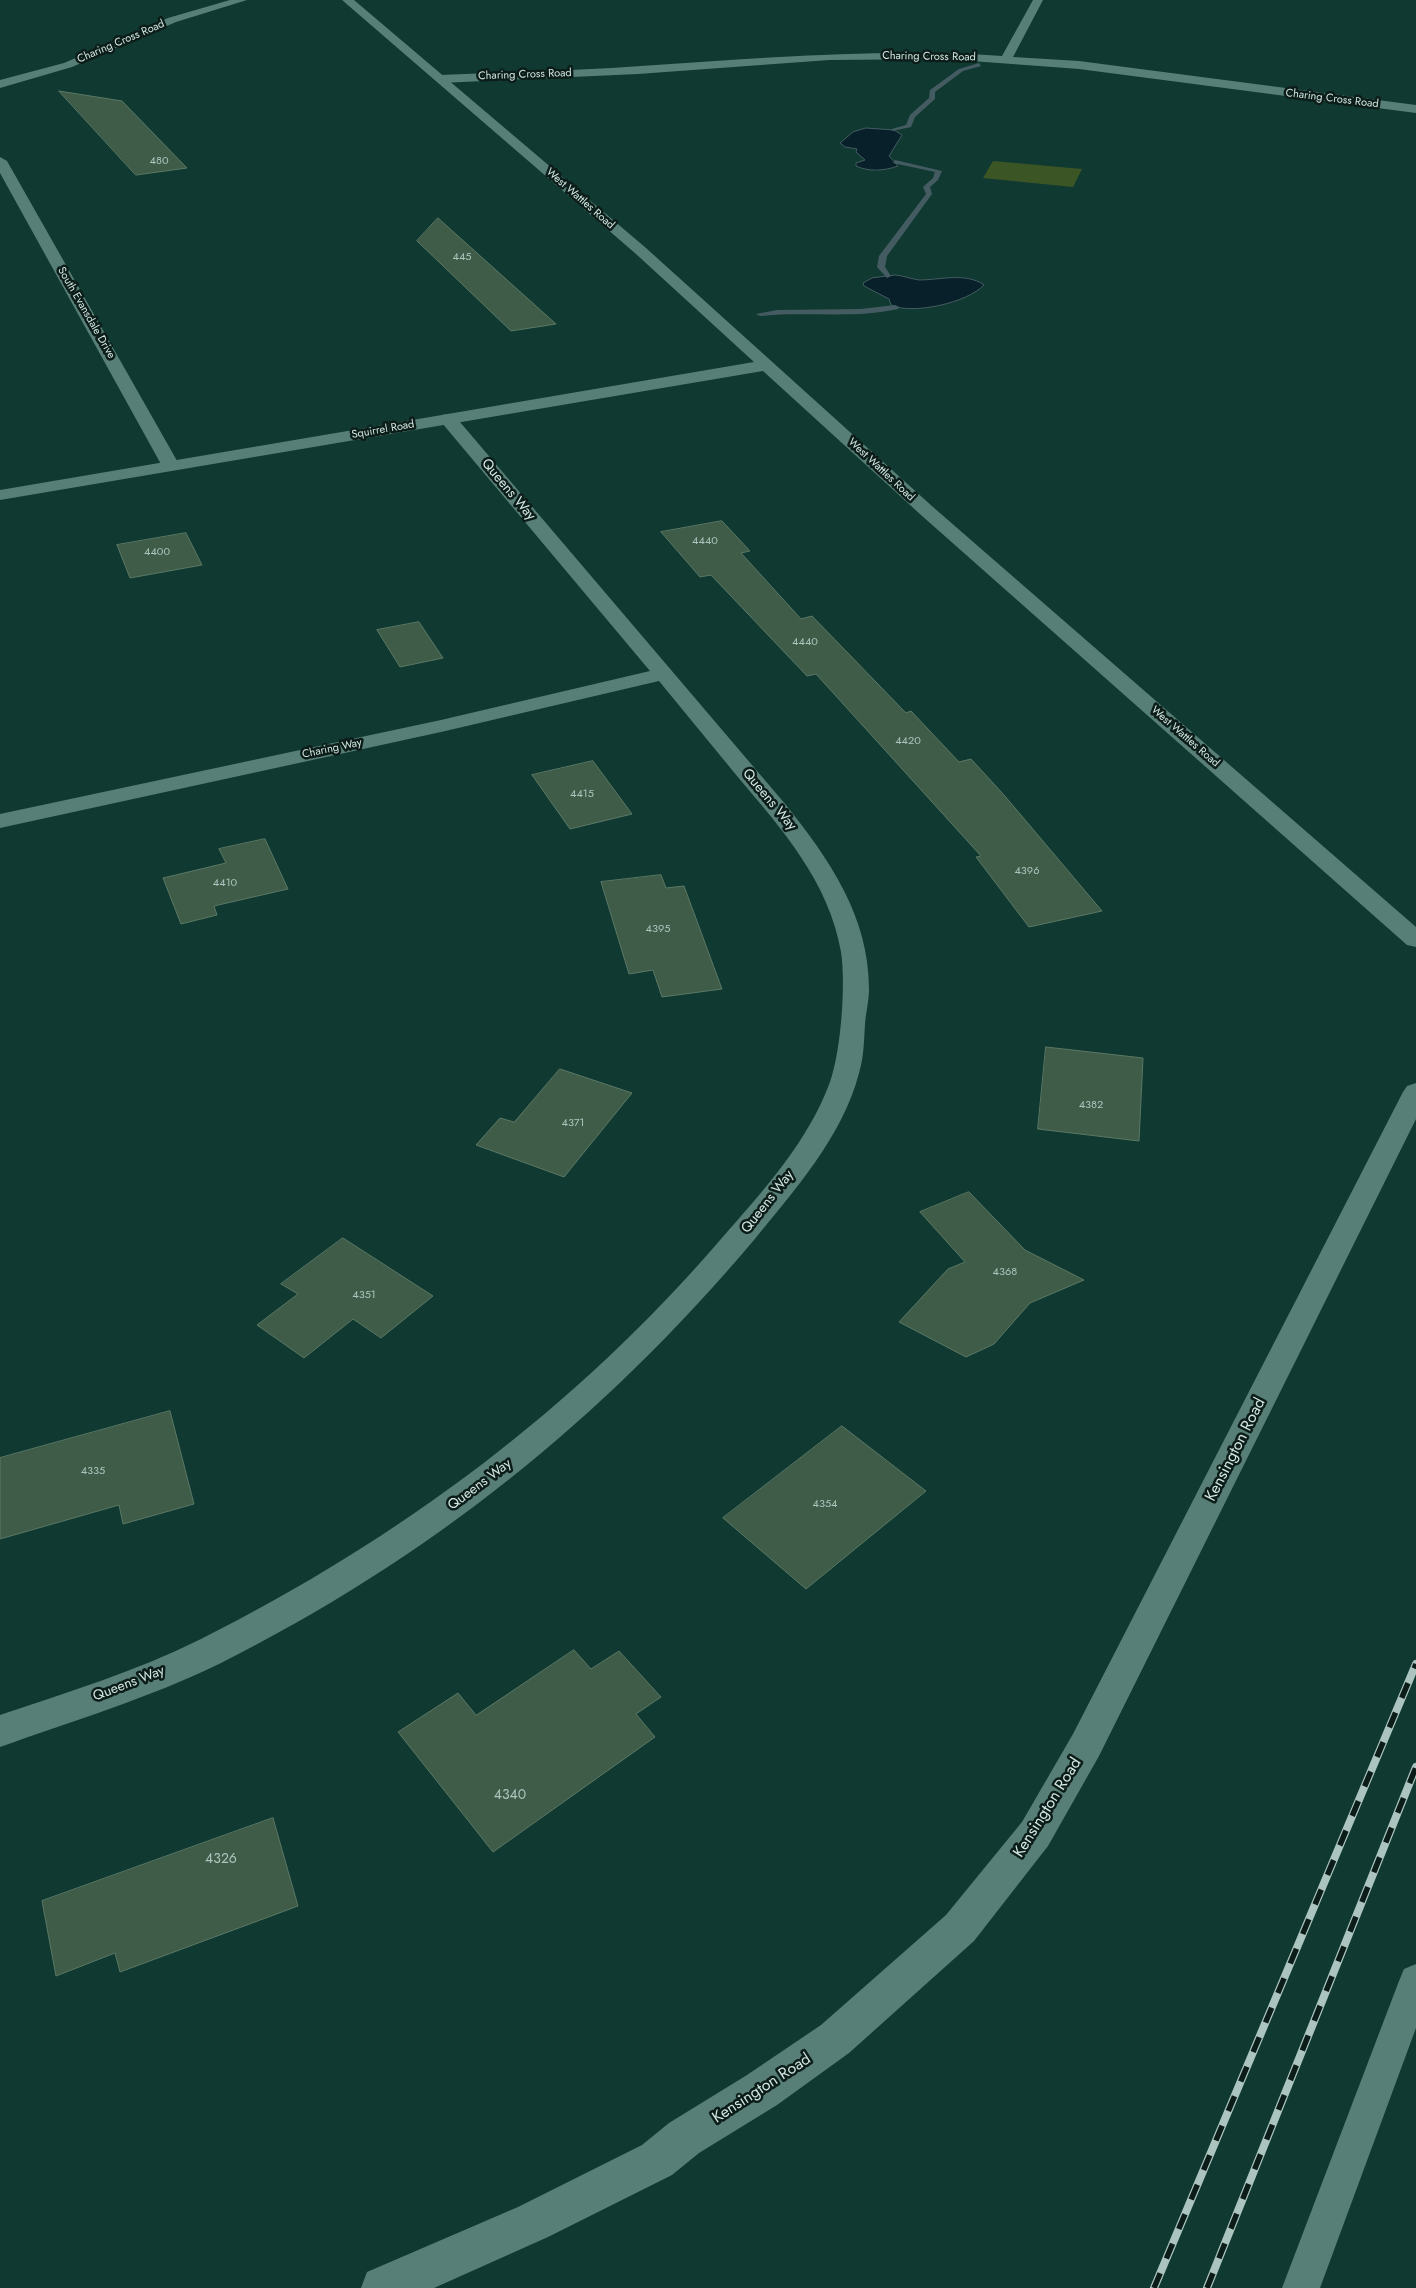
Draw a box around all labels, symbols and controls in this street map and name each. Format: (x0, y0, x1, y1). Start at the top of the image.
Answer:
street label: Charing Cross Road (75, 18, 167, 66)
street label: Charing Cross Road (882, 50, 976, 64)
street label: Charing Cross Road (478, 67, 572, 83)
street label: Charing Cross Road (1285, 87, 1379, 111)
house number: 480 (149, 154, 169, 168)
street label: West Wattles Road (543, 166, 617, 232)
house number: 445 (452, 250, 472, 264)
street label: South Evansdale Drive (54, 265, 118, 361)
street label: Squirrel Road (351, 418, 415, 442)
street label: West Wattles Road (845, 436, 917, 504)
street label: Queens Way (477, 456, 539, 524)
house number: 4440 (692, 534, 718, 548)
house number: 4400 (144, 545, 170, 559)
house number: 4440 (792, 635, 818, 649)
street label: West Wattles Road (1148, 704, 1222, 770)
house number: 4420 (895, 734, 921, 748)
street label: Charing Way (301, 736, 363, 762)
street label: Queens Way (738, 766, 800, 834)
house number: 4415 (570, 787, 594, 801)
house number: 4396 (1014, 864, 1040, 878)
house number: 4410 (213, 876, 237, 890)
house number: 4395 (646, 922, 670, 936)
house number: 4382 (1079, 1098, 1103, 1112)
house number: 4371 (562, 1116, 584, 1130)
street label: Queens Way (738, 1167, 798, 1237)
house number: 4368 (993, 1265, 1017, 1279)
house number: 4351 (352, 1288, 376, 1302)
street label: Kensington Road (1202, 1395, 1270, 1505)
street label: Queens Way (445, 1456, 515, 1514)
house number: 4335 (81, 1464, 105, 1478)
house number: 4354 (812, 1497, 838, 1511)
street label: Queens Way (91, 1663, 167, 1705)
street label: Kensington Road (1010, 1755, 1086, 1861)
house number: 4340 (494, 1788, 526, 1804)
house number: 4326 (205, 1852, 237, 1868)
street label: Kensington Road (709, 2050, 815, 2128)

